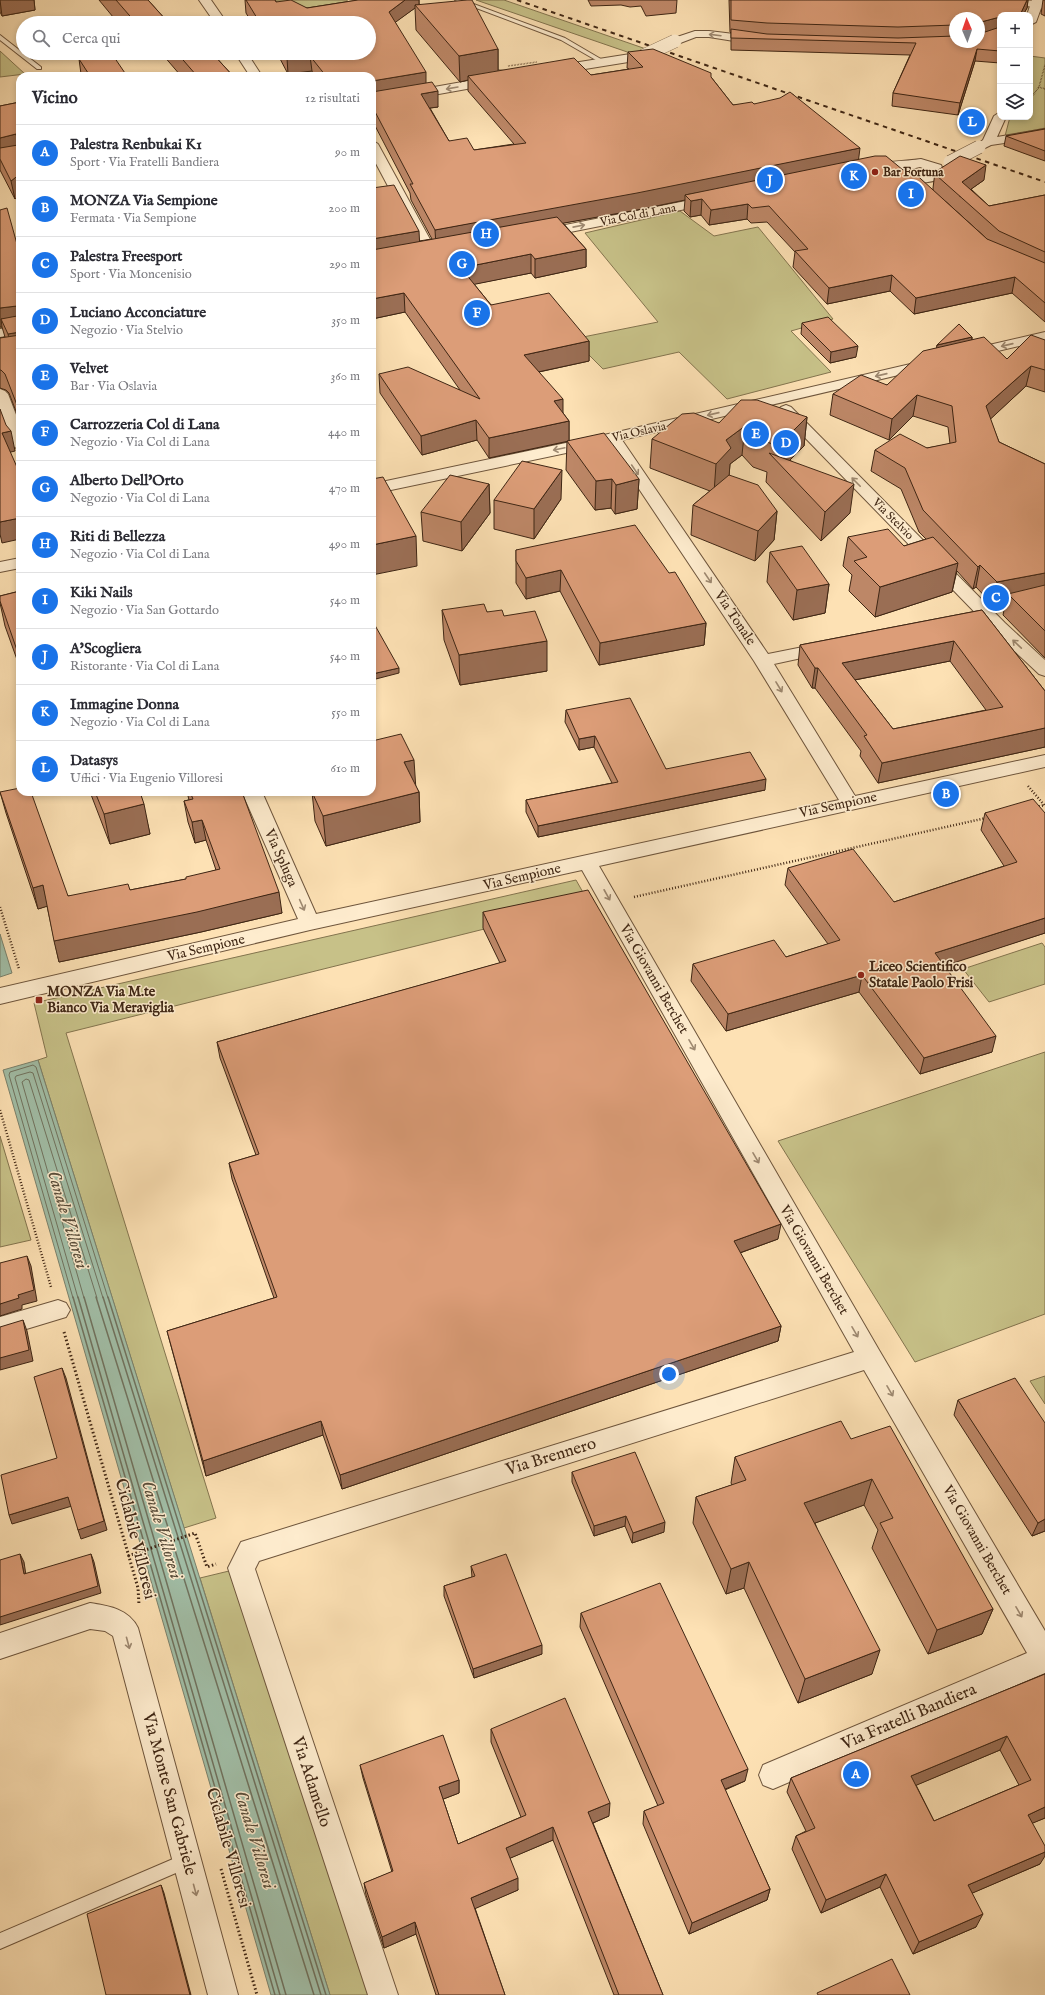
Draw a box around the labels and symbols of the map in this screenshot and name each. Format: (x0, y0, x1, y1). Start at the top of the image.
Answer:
north arrow (949, 12, 985, 48)
one-way arrow (709, 31, 722, 39)
one-way arrow (446, 84, 459, 92)
pin: L (959, 107, 985, 137)
pin: K (841, 161, 867, 191)
pin: J (757, 165, 783, 195)
place label: Bar Fortuna (883, 165, 944, 180)
marker: Bar Fortuna (870, 167, 880, 177)
pin: I (898, 179, 924, 209)
street label: Via Col di Lana (598, 200, 678, 230)
pin: H (473, 219, 499, 249)
one-way arrow (572, 222, 585, 230)
pin: G (449, 249, 475, 279)
pin: F (464, 298, 490, 328)
one-way arrow (1001, 341, 1014, 349)
one-way arrow (874, 371, 887, 379)
one-way arrow (707, 411, 720, 419)
street label: Via Oslavia (609, 418, 668, 446)
pin: E (743, 419, 769, 449)
pin: D (773, 428, 799, 458)
one-way arrow (553, 446, 566, 454)
one-way arrow (631, 465, 639, 476)
one-way arrow (851, 477, 861, 487)
street label: Via Stelvio (868, 494, 917, 543)
one-way arrow (704, 572, 712, 583)
pin: C (983, 583, 1009, 613)
street label: Via Tonale (710, 586, 760, 649)
one-way arrow (1012, 639, 1022, 648)
one-way arrow (775, 681, 783, 692)
pin: B (933, 779, 959, 809)
street label: Via Sempione (797, 788, 879, 822)
street label: Via Spluga (260, 825, 302, 891)
street label: Via Sempione (481, 859, 563, 895)
one-way arrow (603, 889, 611, 901)
one-way arrow (299, 898, 306, 910)
street label: Via Giovanni Berchet (615, 920, 693, 1037)
street label: Via Sempione (165, 930, 247, 966)
place label: Liceo Scientifico Statale Paolo Frisi (869, 958, 974, 992)
marker: Liceo Scientifico Statale Paolo Frisi (856, 970, 866, 980)
place label: MONZA Via M.te Bianco Via Meraviglia (47, 983, 175, 1017)
marker: MONZA Via M.te Bianco Via Meraviglia (34, 995, 44, 1005)
one-way arrow (688, 1039, 696, 1051)
one-way arrow (753, 1152, 761, 1164)
water label: Canale Villoresi (41, 1168, 93, 1274)
street label: Via Giovanni Berchet (775, 1201, 853, 1318)
one-way arrow (851, 1326, 859, 1338)
your location (659, 1364, 679, 1384)
one-way arrow (886, 1385, 894, 1397)
street label: Via Brennero (502, 1433, 599, 1481)
street label: Ciclabile Villoresi (110, 1476, 160, 1602)
water label: Canale Villoresi (135, 1478, 187, 1584)
street label: Via Giovanni Berchet (938, 1481, 1016, 1598)
one-way arrow (1015, 1606, 1023, 1617)
one-way arrow (125, 1637, 132, 1650)
street label: Via Fratelli Bandiera (837, 1679, 980, 1755)
street label: Via Monte San Gabriele (137, 1709, 201, 1878)
street label: Via Adamello (286, 1733, 335, 1830)
pin: A (843, 1759, 869, 1789)
street label: Ciclabile Villoresi (201, 1785, 255, 1911)
water label: Canale Villoresi (228, 1788, 280, 1894)
one-way arrow (192, 1884, 199, 1897)

